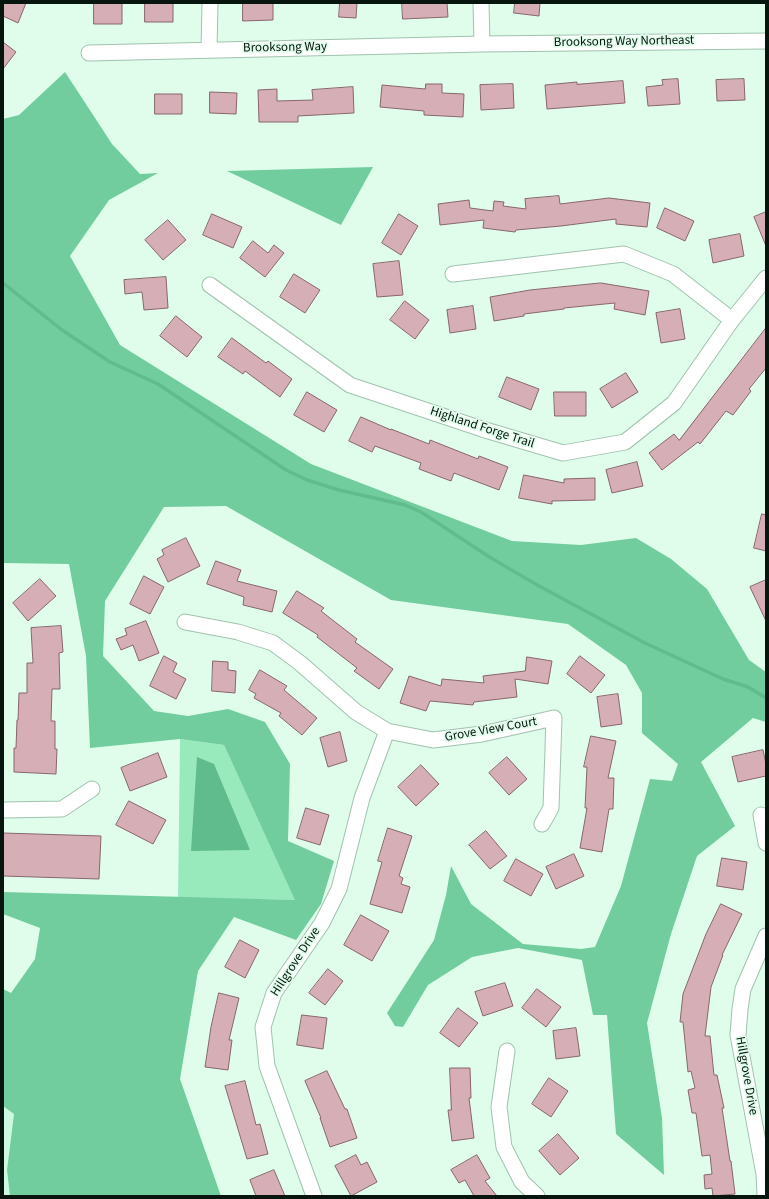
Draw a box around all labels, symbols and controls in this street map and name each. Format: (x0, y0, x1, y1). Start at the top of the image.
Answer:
street label: Brooksong Way Northeast (554, 33, 694, 51)
street label: Brooksong Way (243, 39, 327, 57)
street label: Highland Forge Trail (428, 404, 536, 452)
street label: Grove View Court (444, 714, 538, 746)
street label: Hillgrove Drive (268, 924, 324, 1000)
street label: Hillgrove Drive (731, 1036, 761, 1116)

